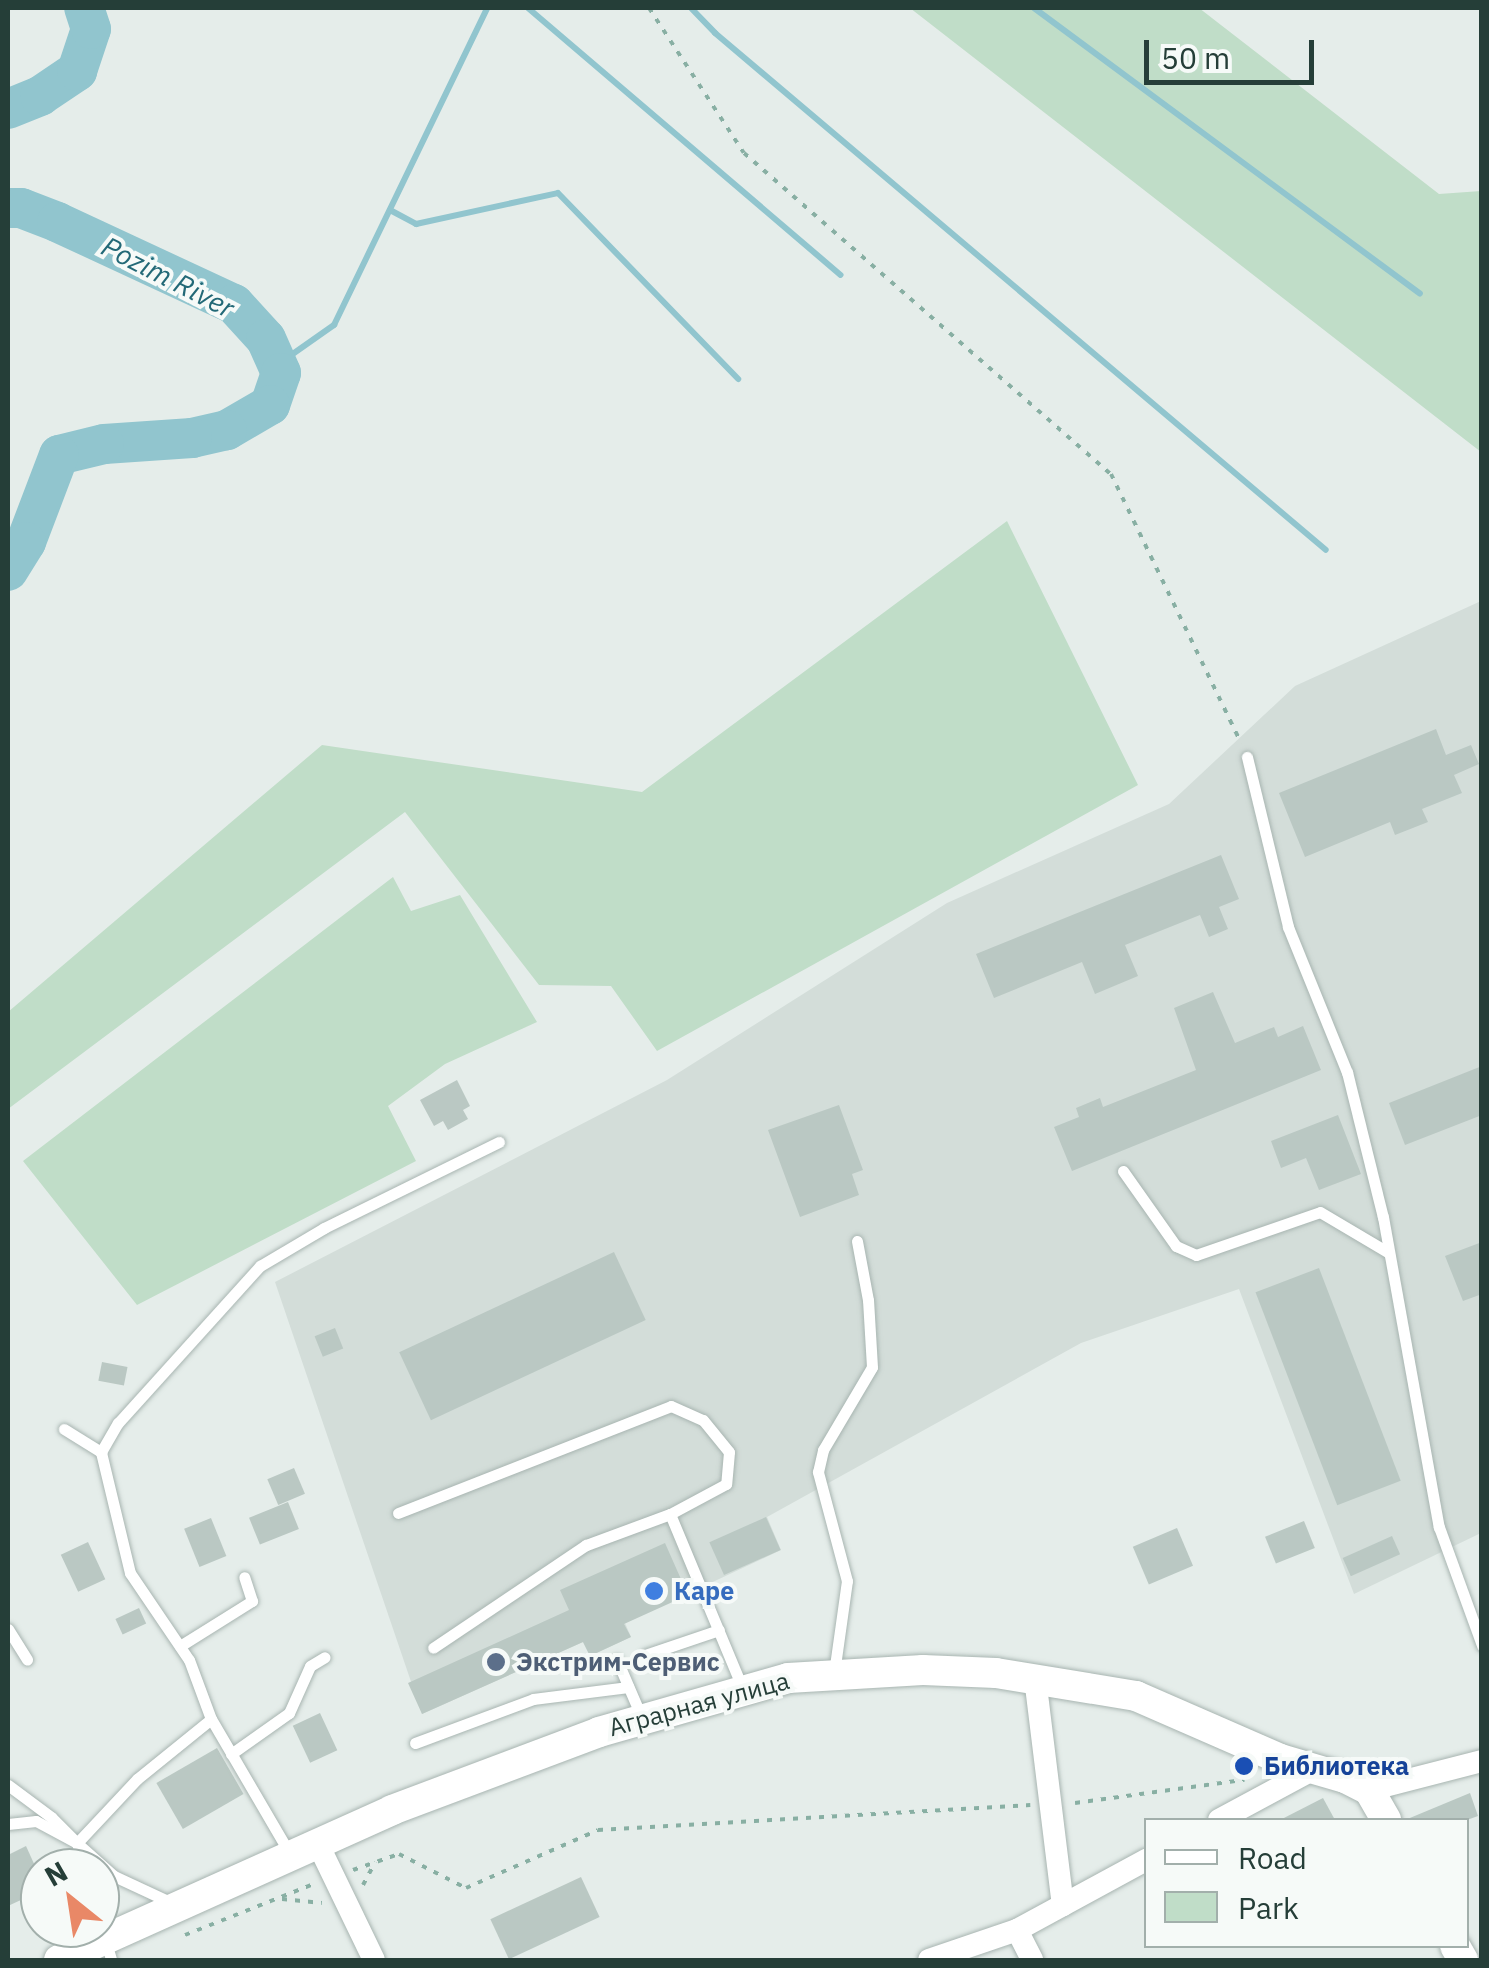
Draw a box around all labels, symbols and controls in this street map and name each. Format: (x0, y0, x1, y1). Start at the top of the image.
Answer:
scale bar (1149, 20, 1319, 82)
text: 50 m (1161, 38, 1230, 77)
water label: Pozim River (96, 229, 240, 325)
place label: Каре (674, 1576, 734, 1606)
marker: Каре (643, 1580, 665, 1602)
place label: Экстрим-Сервис (516, 1647, 720, 1677)
marker: Экстрим-Сервис (485, 1651, 507, 1673)
street label: Аграрная улица (605, 1665, 793, 1743)
place label: Библиотека (1264, 1751, 1409, 1781)
marker: Библиотека (1233, 1755, 1255, 1777)
legend (1144, 1818, 1469, 1948)
text: Road (1238, 1838, 1307, 1877)
north arrow (20, 1848, 120, 1948)
text: N (38, 1852, 74, 1894)
text: Park (1238, 1888, 1299, 1927)

